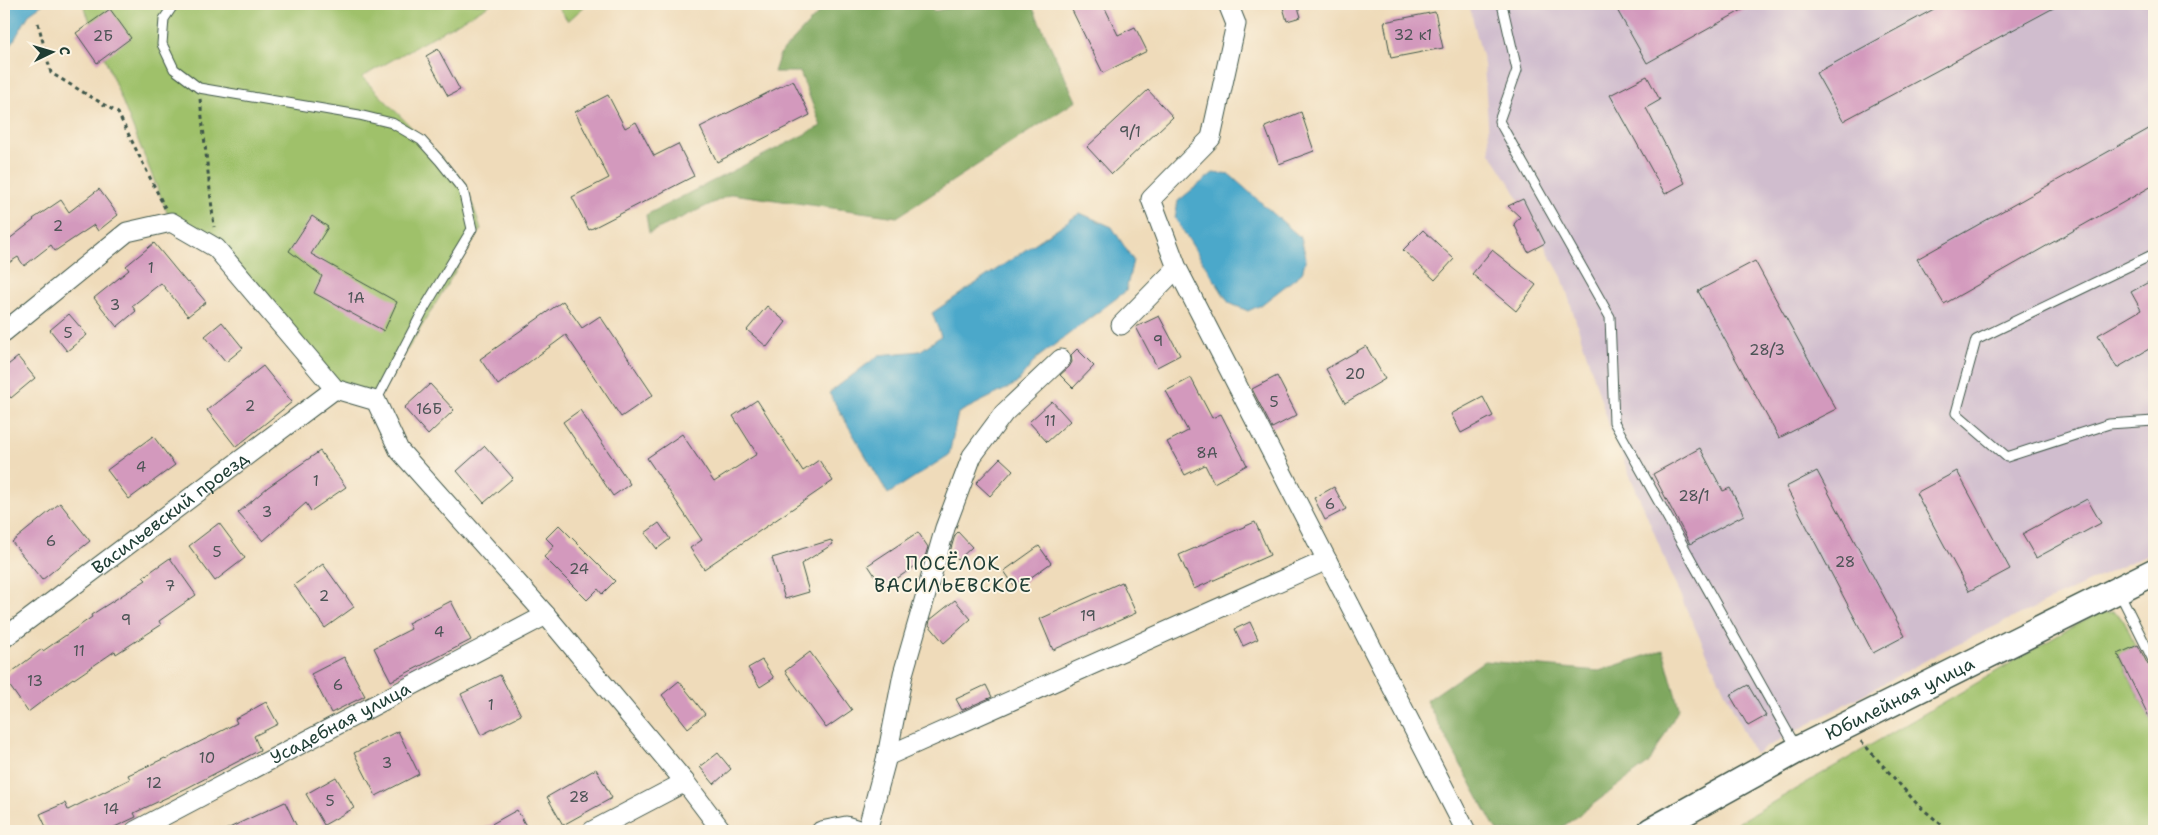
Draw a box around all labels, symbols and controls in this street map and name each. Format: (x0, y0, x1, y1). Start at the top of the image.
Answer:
house number: 32 к1 (1394, 25, 1432, 45)
house number: 2Б (93, 26, 113, 46)
north arrow (28, 28, 78, 78)
text: С (56, 46, 74, 56)
house number: 9/1 (1119, 122, 1141, 142)
house number: 2 (53, 216, 63, 236)
house number: 1 (148, 258, 154, 278)
house number: 1А (347, 288, 365, 308)
house number: 3 (110, 295, 120, 315)
house number: 5 (63, 323, 73, 343)
house number: 9 (1153, 331, 1163, 351)
house number: 28/3 (1749, 340, 1785, 360)
house number: 20 (1345, 364, 1365, 384)
house number: 5 (1269, 392, 1279, 412)
house number: 2 (245, 396, 255, 416)
house number: 16Б (416, 399, 442, 419)
house number: 11 (1044, 411, 1056, 431)
house number: 8А (1196, 443, 1218, 463)
street label: Васильевский проезд (87, 446, 254, 580)
house number: 4 (136, 457, 146, 477)
house number: 1 (313, 471, 319, 491)
house number: 28/1 (1678, 486, 1710, 506)
house number: 6 (1325, 494, 1335, 514)
house number: 3 (262, 502, 272, 522)
house number: 6 (46, 531, 56, 551)
house number: 5 (212, 542, 222, 562)
district label: ПОСЁЛОК ВАСИЛЬЕВСКОЕ (874, 551, 1032, 598)
house number: 28 (1835, 552, 1855, 572)
house number: 24 (569, 559, 589, 579)
house number: 7 (165, 576, 175, 596)
house number: 2 (319, 586, 329, 606)
house number: 19 (1080, 606, 1096, 626)
house number: 9 (121, 610, 131, 630)
house number: 4 (434, 622, 444, 642)
house number: 11 (73, 641, 85, 661)
street label: Юбилейная улица (1821, 651, 1979, 746)
house number: 13 (27, 671, 43, 691)
house number: 6 (333, 675, 343, 695)
street label: Усадебная улица (266, 676, 415, 770)
house number: 1 (488, 695, 494, 715)
house number: 10 (199, 748, 215, 768)
house number: 3 (382, 753, 392, 773)
house number: 12 (146, 773, 162, 793)
house number: 28 (569, 787, 589, 807)
house number: 5 (325, 791, 335, 811)
house number: 14 (103, 799, 119, 819)

